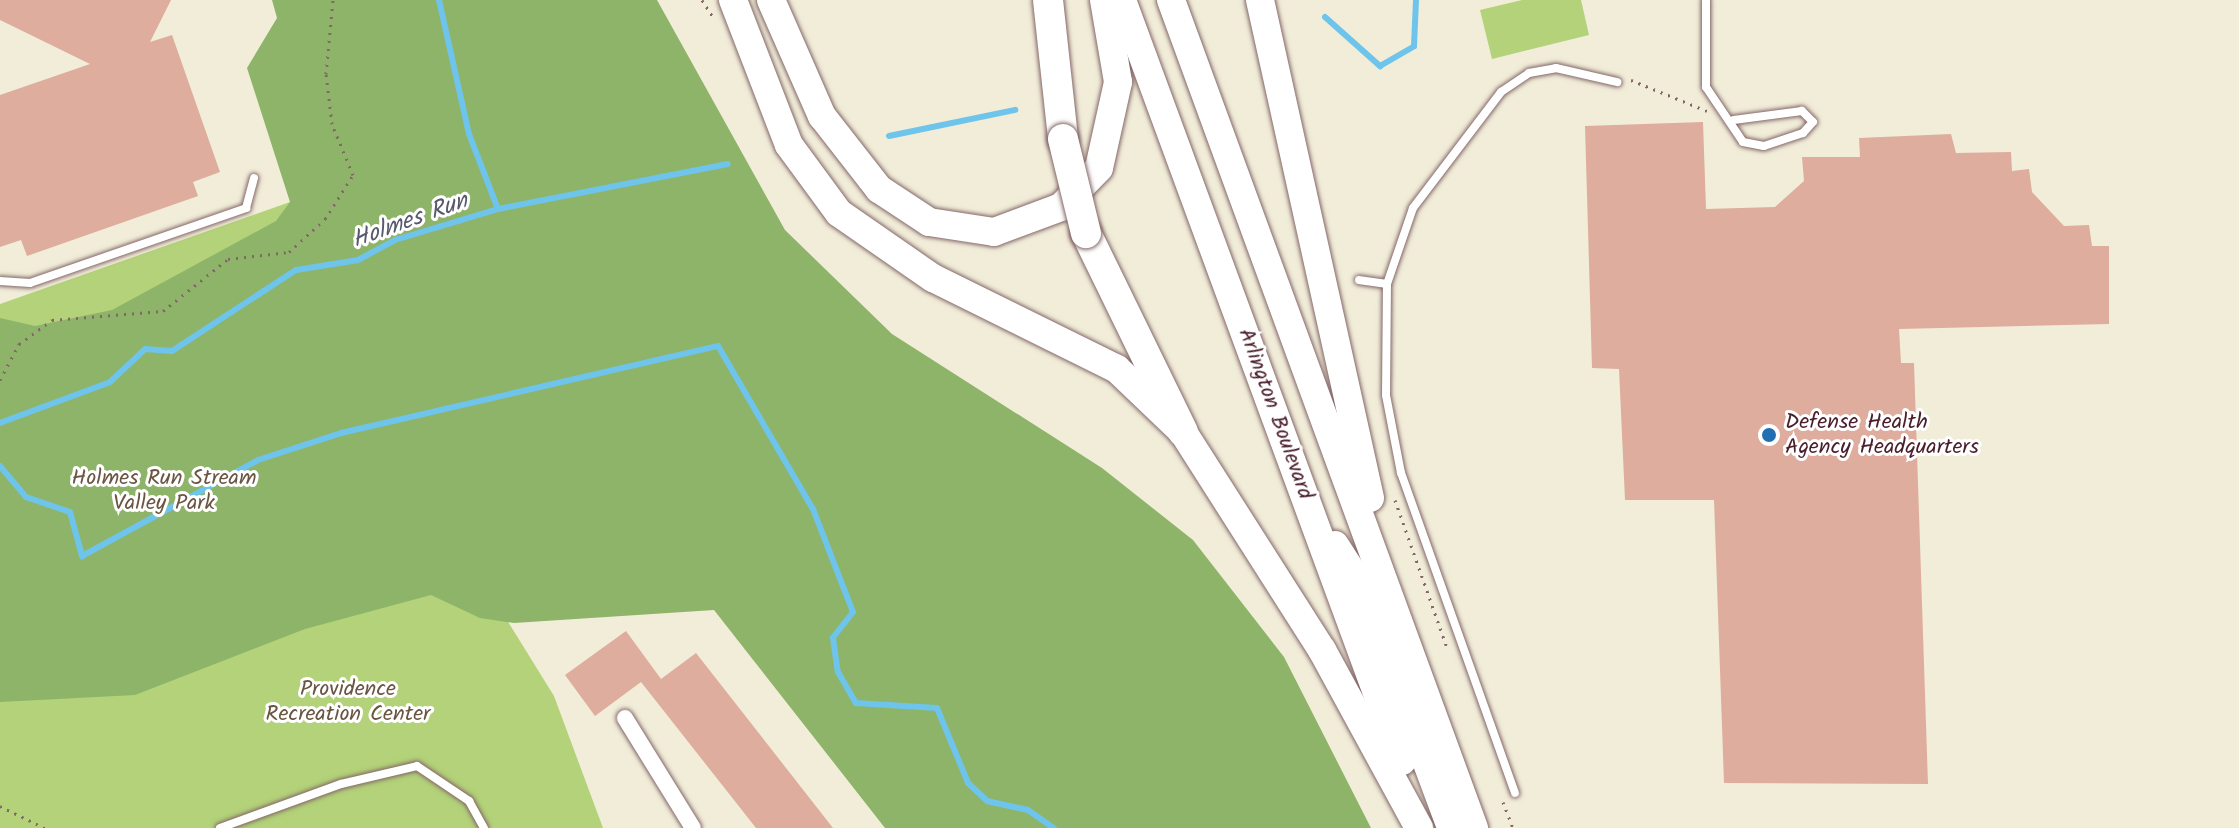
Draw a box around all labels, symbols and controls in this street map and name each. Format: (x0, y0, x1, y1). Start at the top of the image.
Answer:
water label: Holmes Run (348, 187, 472, 255)
street label: Arlington Boulevard (1232, 325, 1318, 503)
place label: Defense Health Agency Headquarters (1785, 409, 1979, 460)
marker: Defense Health Agency Headquarters (1760, 426, 1778, 444)
park label: Holmes Run Stream Valley Park (72, 465, 256, 516)
park label: Providence Recreation Center (266, 676, 430, 728)

